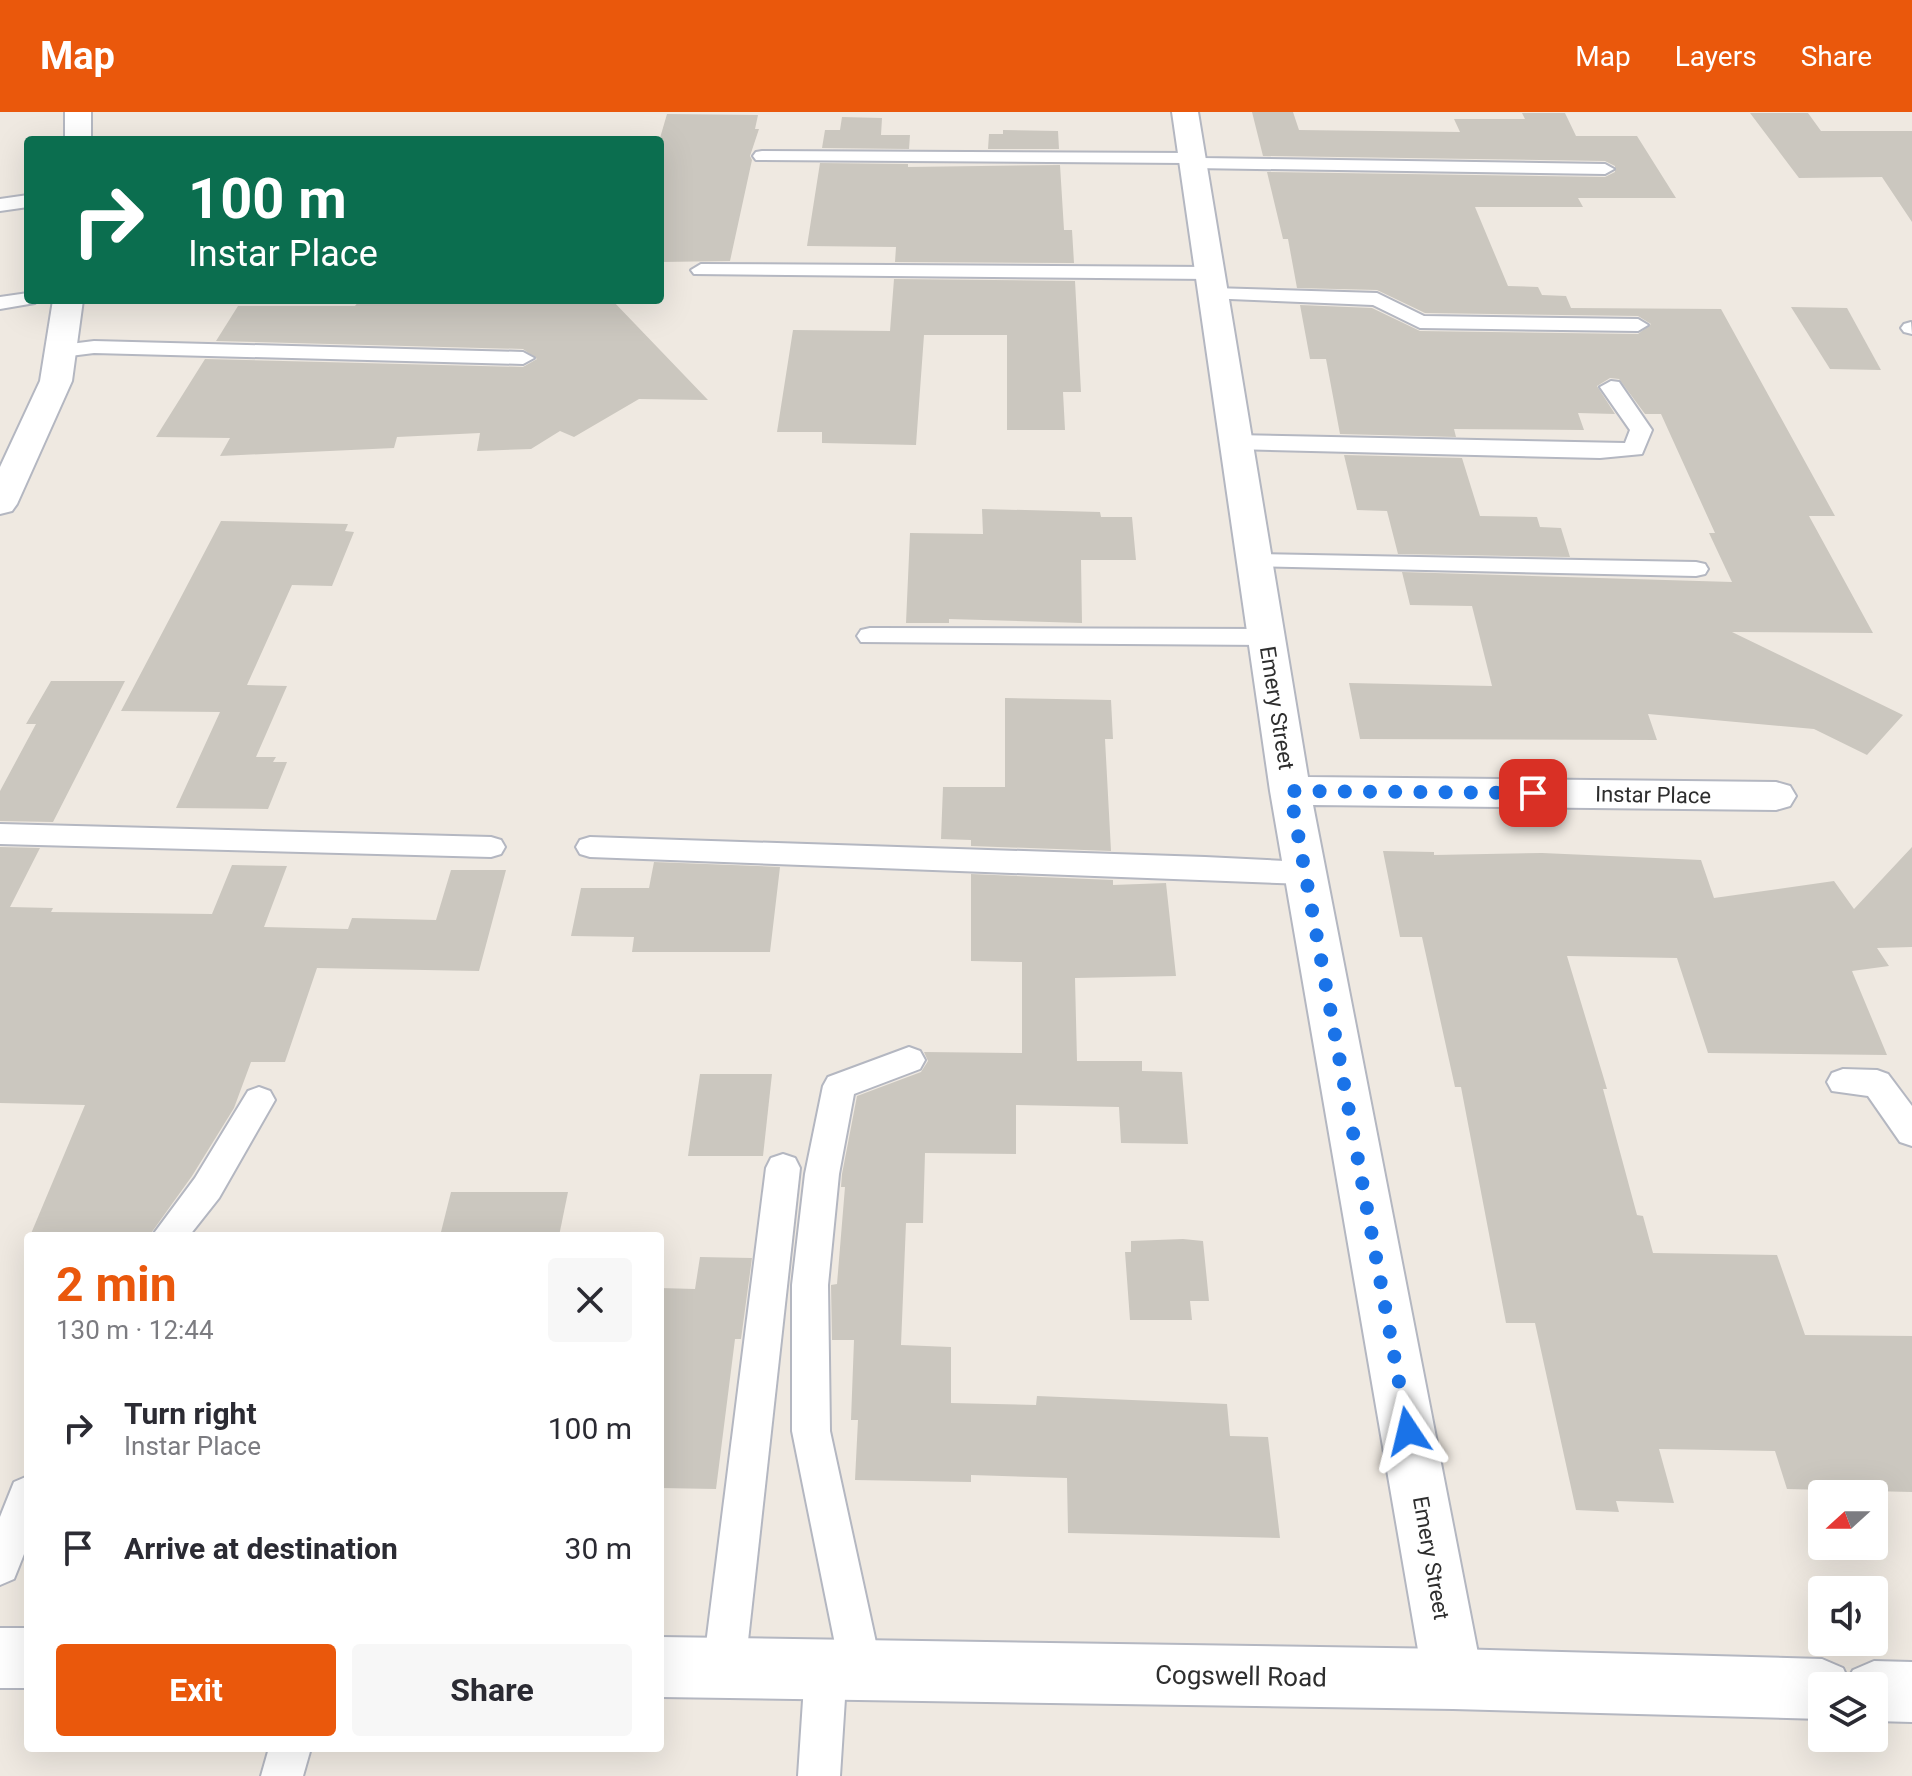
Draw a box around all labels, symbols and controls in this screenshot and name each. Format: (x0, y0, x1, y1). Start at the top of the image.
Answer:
text: Map (40, 34, 115, 78)
text: Map (1575, 40, 1631, 73)
text: Layers (1675, 40, 1757, 73)
text: Share (1801, 40, 1872, 73)
text: 100 m (188, 166, 347, 232)
icon: right (56, 168, 160, 272)
text: Instar Place (188, 233, 378, 275)
street label: Emery Street (1255, 644, 1299, 772)
pin (1499, 759, 1567, 827)
icon: arrive (1511, 771, 1555, 815)
street label: Instar Place (1595, 781, 1711, 809)
text: 2 min (56, 1256, 177, 1313)
button: close (548, 1258, 632, 1342)
text: 130 m · 12:44 (56, 1315, 214, 1345)
position arrow (1366, 1389, 1450, 1473)
text: Turn right (124, 1396, 257, 1431)
icon: right (56, 1406, 100, 1450)
text: 100 m (548, 1411, 632, 1446)
text: Instar Place (124, 1431, 261, 1461)
north arrow (1808, 1480, 1888, 1560)
map controls (1808, 1480, 1888, 1752)
street label: Emery Street (1408, 1494, 1454, 1622)
icon: arrive (56, 1526, 100, 1570)
text: Arrive at destination (124, 1531, 398, 1566)
text: 30 m (565, 1531, 632, 1566)
button: sound (1808, 1576, 1888, 1656)
button: Exit (56, 1644, 336, 1736)
button: Share (352, 1644, 632, 1736)
street label: Cogswell Road (1155, 1660, 1327, 1692)
button: layers (1808, 1672, 1888, 1752)

